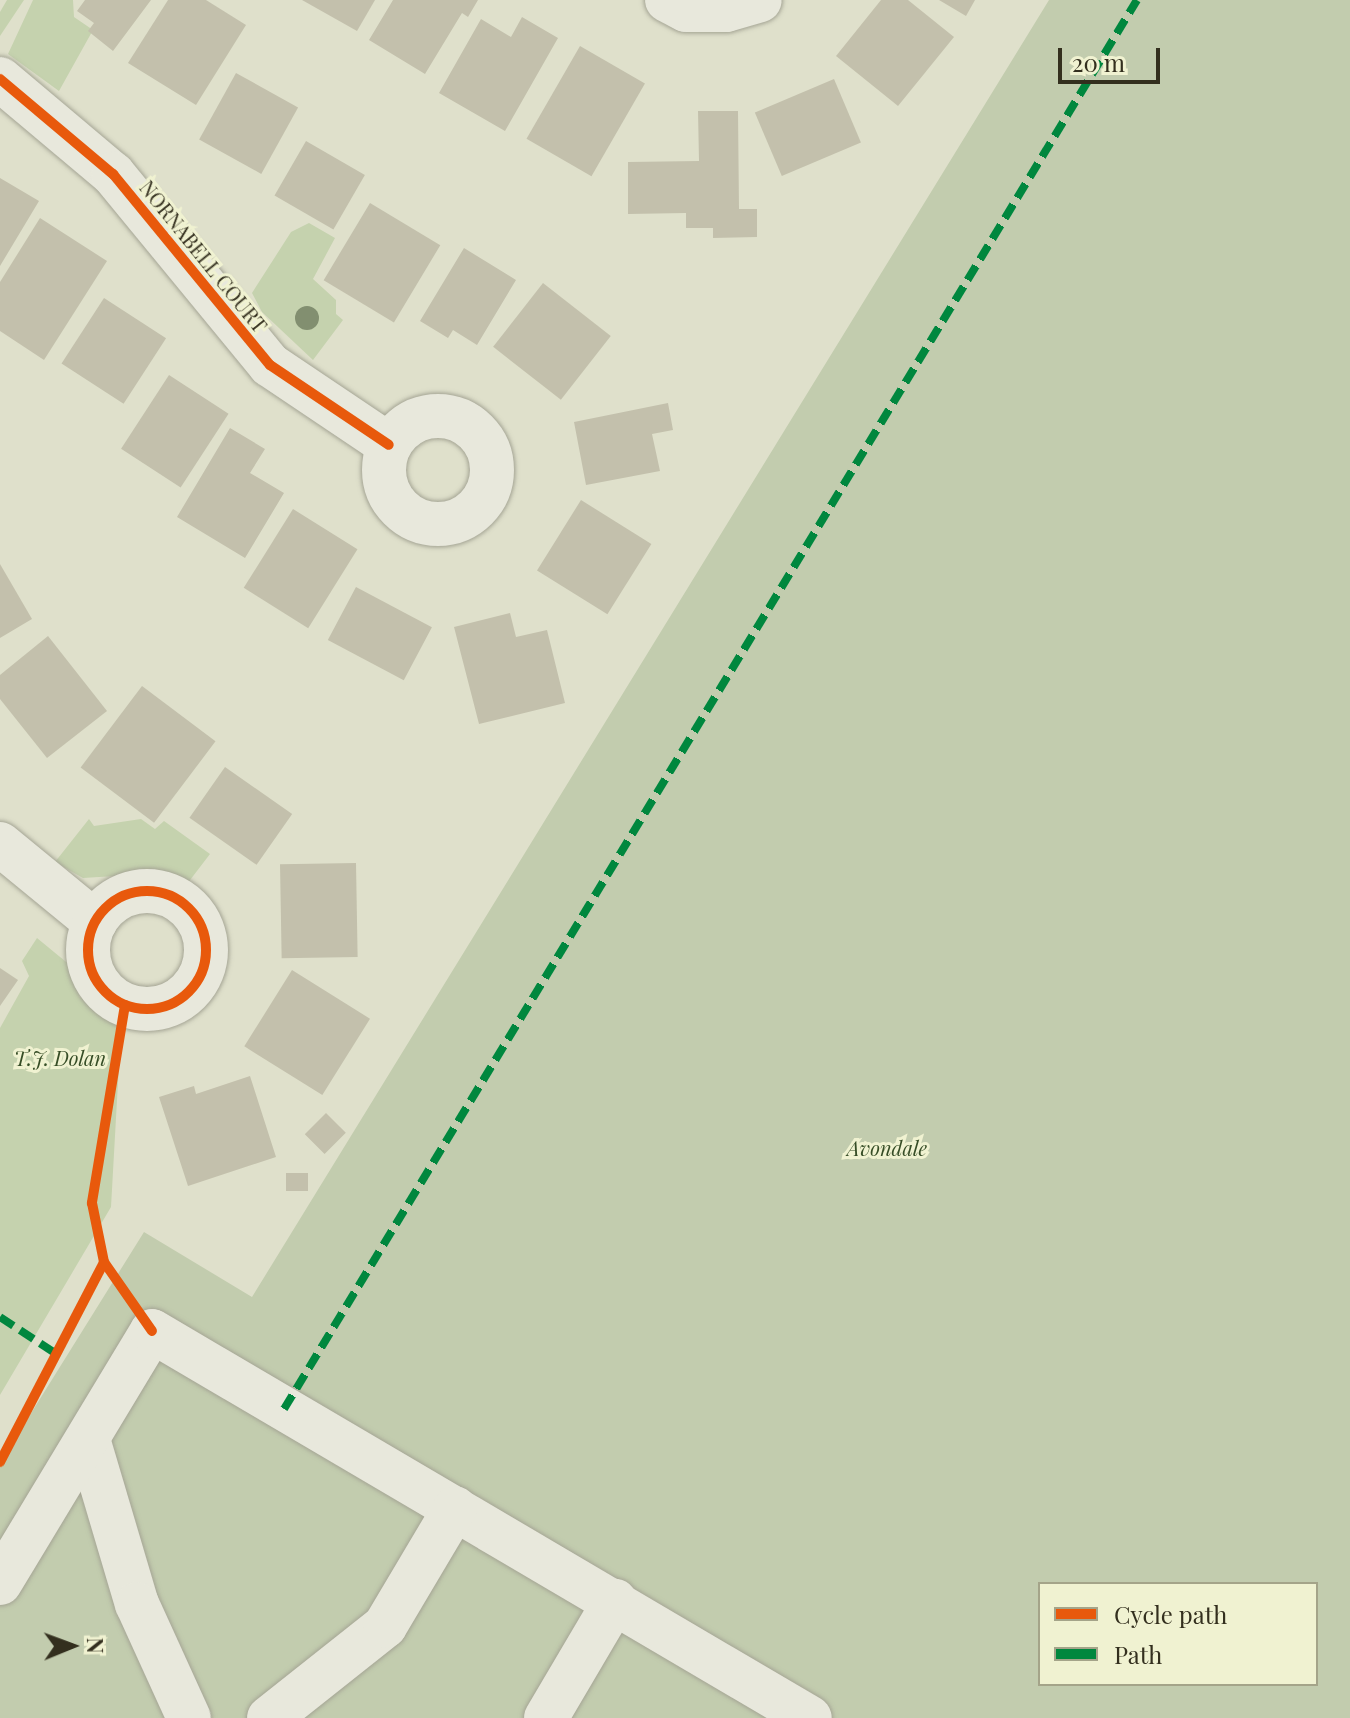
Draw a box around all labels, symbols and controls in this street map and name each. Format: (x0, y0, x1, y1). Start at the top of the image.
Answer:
scale bar (1062, 32, 1164, 82)
text: 20 m (1072, 46, 1125, 78)
street label: NORNABELL COURT (135, 175, 273, 337)
park label: T.J. Dolan (14, 1045, 106, 1069)
park label: Avondale (847, 1135, 927, 1159)
legend (1038, 1582, 1318, 1686)
text: Cycle path (1114, 1598, 1227, 1630)
north arrow (32, 1606, 112, 1686)
text: N (81, 1637, 111, 1654)
text: Path (1114, 1638, 1162, 1670)

